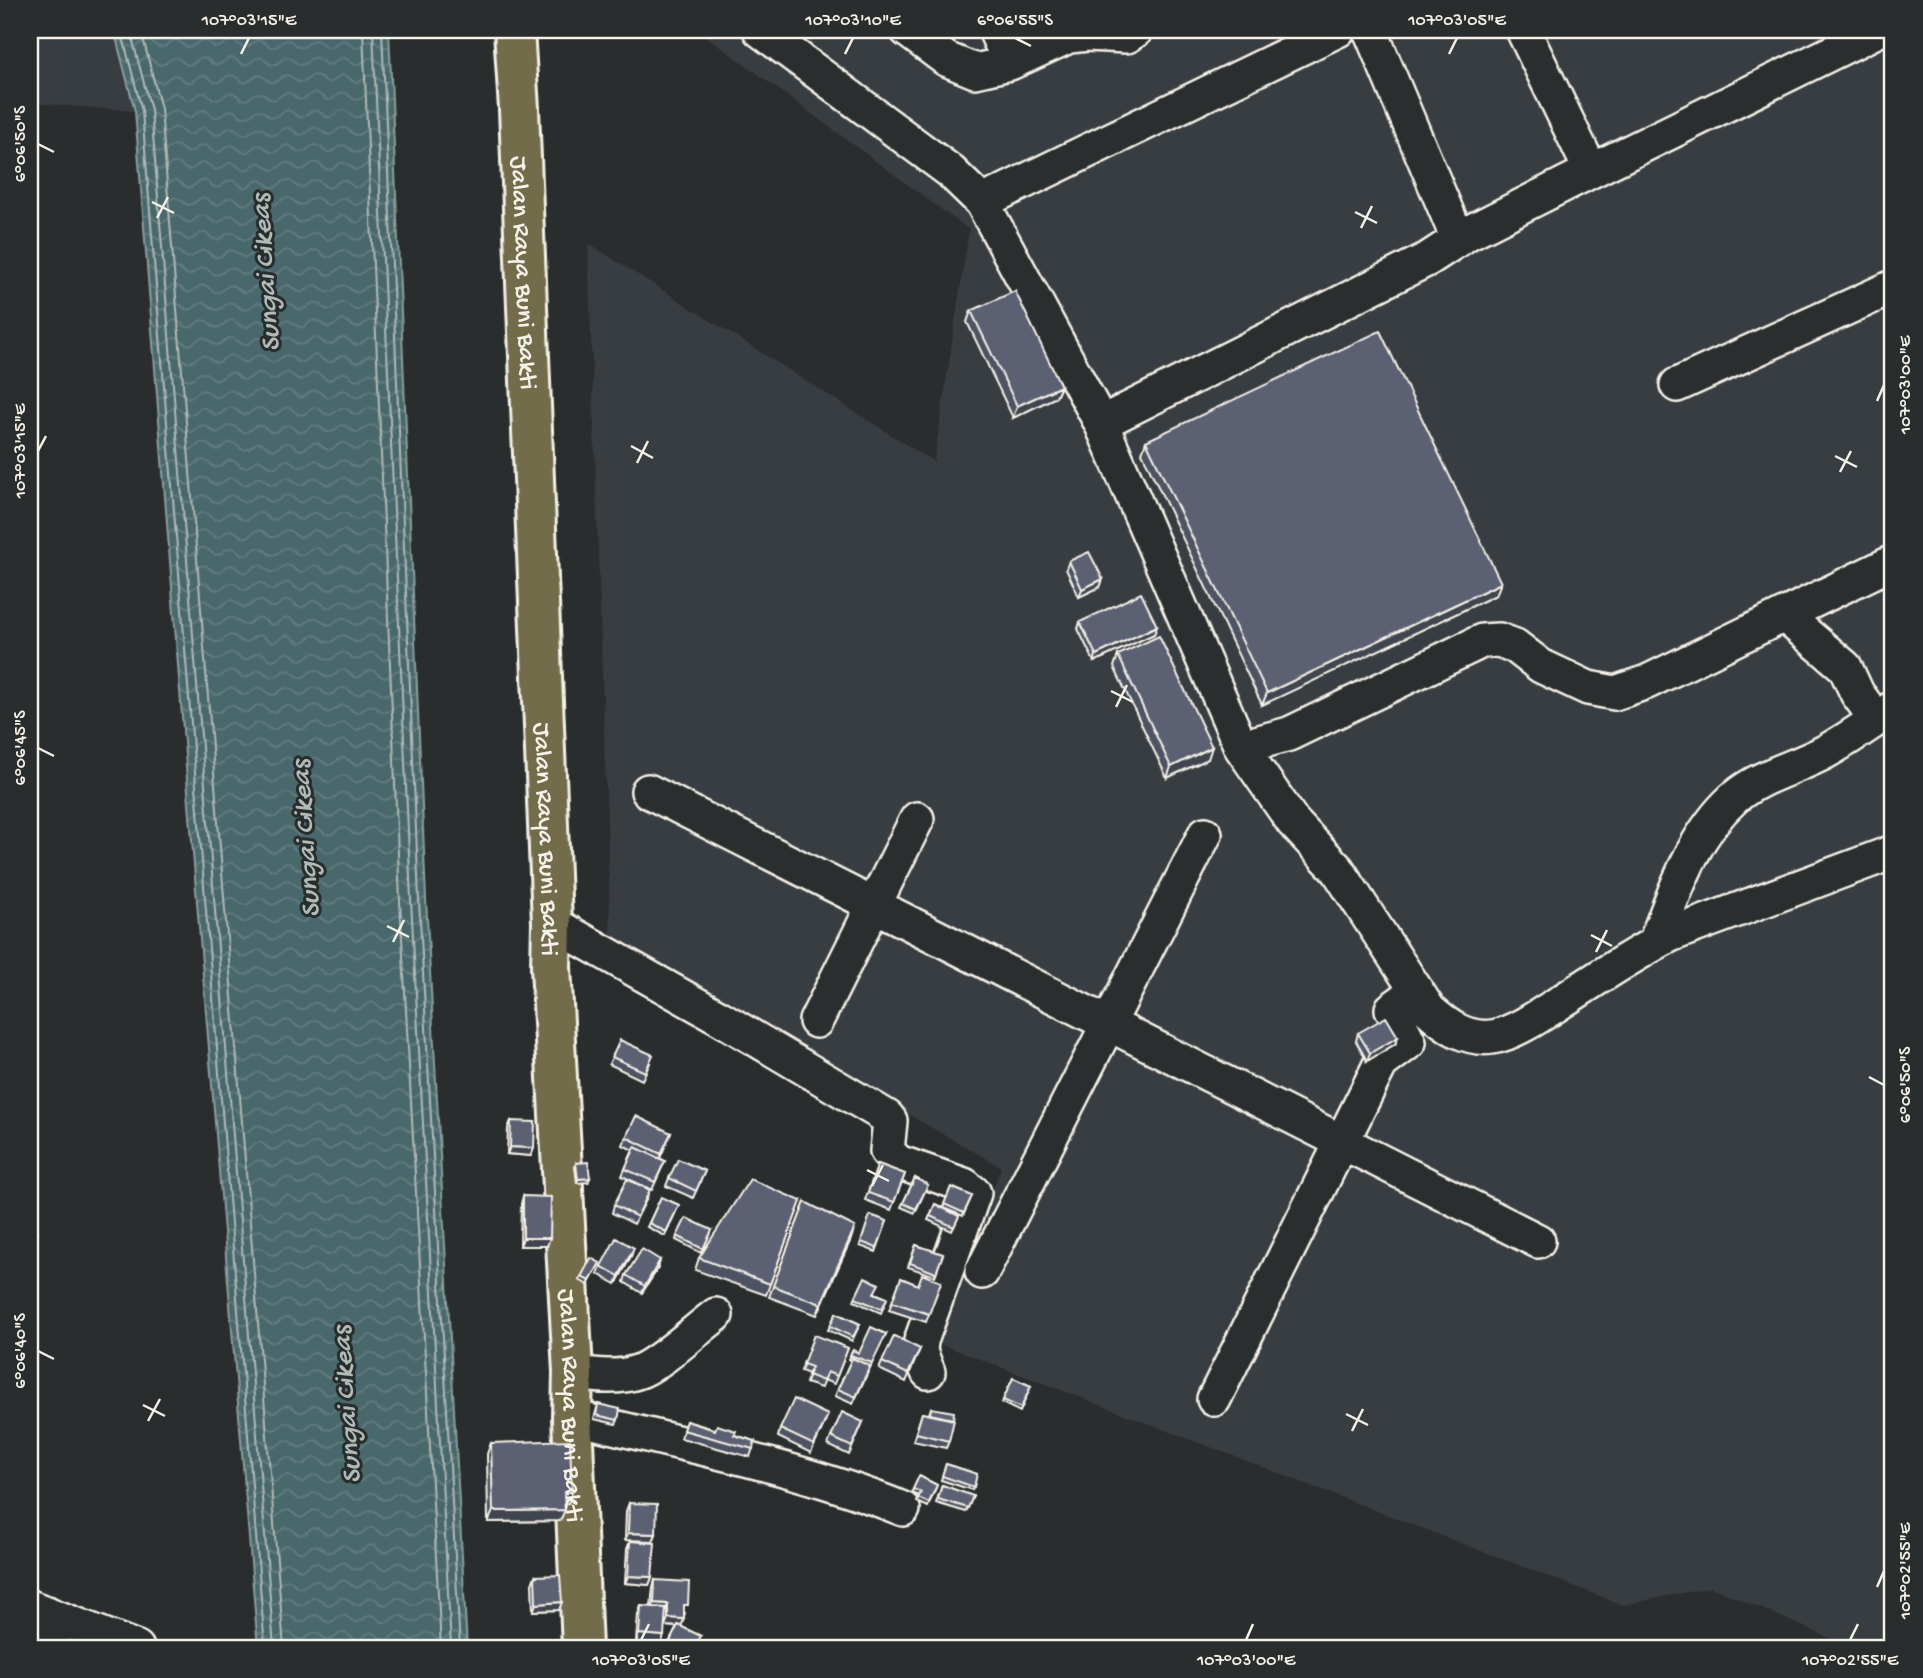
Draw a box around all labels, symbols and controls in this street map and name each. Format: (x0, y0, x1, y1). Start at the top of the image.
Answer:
text: 107°03'15"E (201, 11, 297, 32)
text: 107°03'10"E (804, 11, 901, 32)
text: 6°06'55"S (977, 11, 1054, 32)
text: 107°03'05"E (1407, 11, 1507, 32)
text: 6°06'50"S (11, 105, 32, 182)
street label: Jalan Raya Buni Bakti (501, 156, 541, 390)
water label: Sungai Cikeas (245, 190, 289, 352)
text: 107°03'00"E (1896, 335, 1917, 435)
text: 107°03'15"E (11, 403, 32, 499)
text: 6°06'45"S (11, 710, 32, 785)
street label: Jalan Raya Buni Bakti (524, 722, 563, 956)
water label: Sungai Cikeas (285, 756, 329, 918)
text: 6°06'50"S (1896, 1046, 1917, 1123)
street label: Jalan Raya Buni Bakti (549, 1288, 588, 1523)
text: 6°06'40"S (11, 1313, 32, 1389)
water label: Sungai Cikeas (326, 1322, 370, 1484)
text: 107°02'55"E (1896, 1522, 1917, 1620)
text: 107°03'05"E (591, 1651, 691, 1672)
text: 107°03'00"E (1196, 1651, 1296, 1672)
text: 107°02'55"E (1801, 1651, 1899, 1672)

